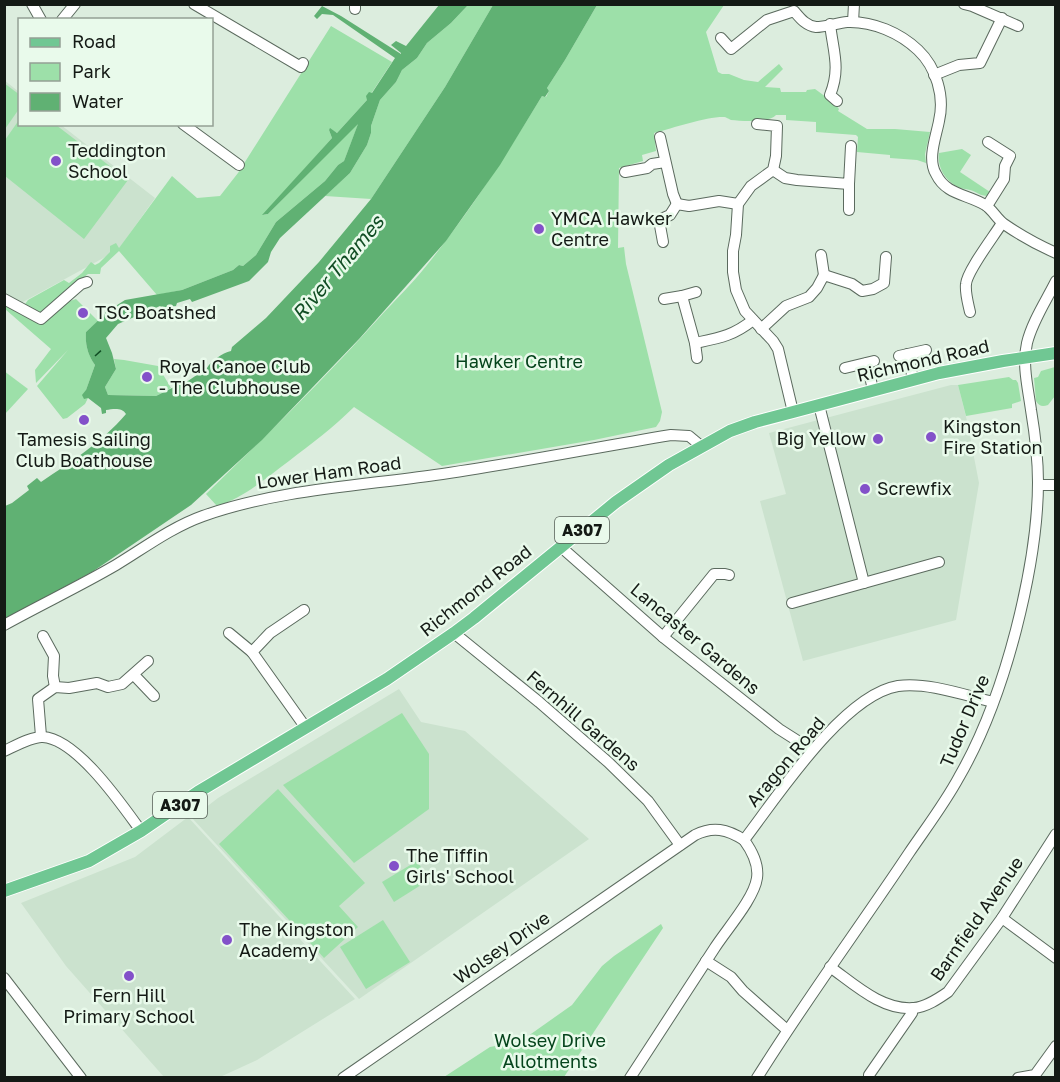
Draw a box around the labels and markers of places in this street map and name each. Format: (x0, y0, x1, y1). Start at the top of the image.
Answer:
place label: Teddington School (68, 139, 166, 182)
marker: Teddington School (49, 154, 63, 168)
place label: YMCA Hawker Centre (551, 207, 672, 250)
marker: YMCA Hawker Centre (532, 222, 546, 236)
place label: TSC Boatshed (95, 301, 216, 323)
marker: TSC Boatshed (76, 306, 90, 320)
place label: Royal Canoe Club - The Clubhouse (159, 355, 311, 398)
marker: Royal Canoe Club - The Clubhouse (140, 370, 154, 384)
marker: Tamesis Sailing Club Boathouse (77, 413, 91, 427)
place label: Kingston Fire Station (943, 415, 1043, 458)
place label: Big Yellow (776, 427, 866, 449)
place label: Tamesis Sailing Club Boathouse (15, 428, 153, 471)
marker: Kingston Fire Station (924, 430, 938, 444)
marker: Big Yellow (871, 432, 885, 446)
place label: Screwfix (877, 477, 952, 499)
marker: Screwfix (858, 482, 872, 496)
place label: The Tiffin Girls' School (406, 844, 514, 887)
marker: The Tiffin Girls' School (387, 859, 401, 873)
place label: The Kingston Academy (239, 918, 354, 961)
marker: The Kingston Academy (220, 933, 234, 947)
marker: Fern Hill Primary School (122, 969, 136, 983)
place label: Fern Hill Primary School (63, 984, 195, 1027)

